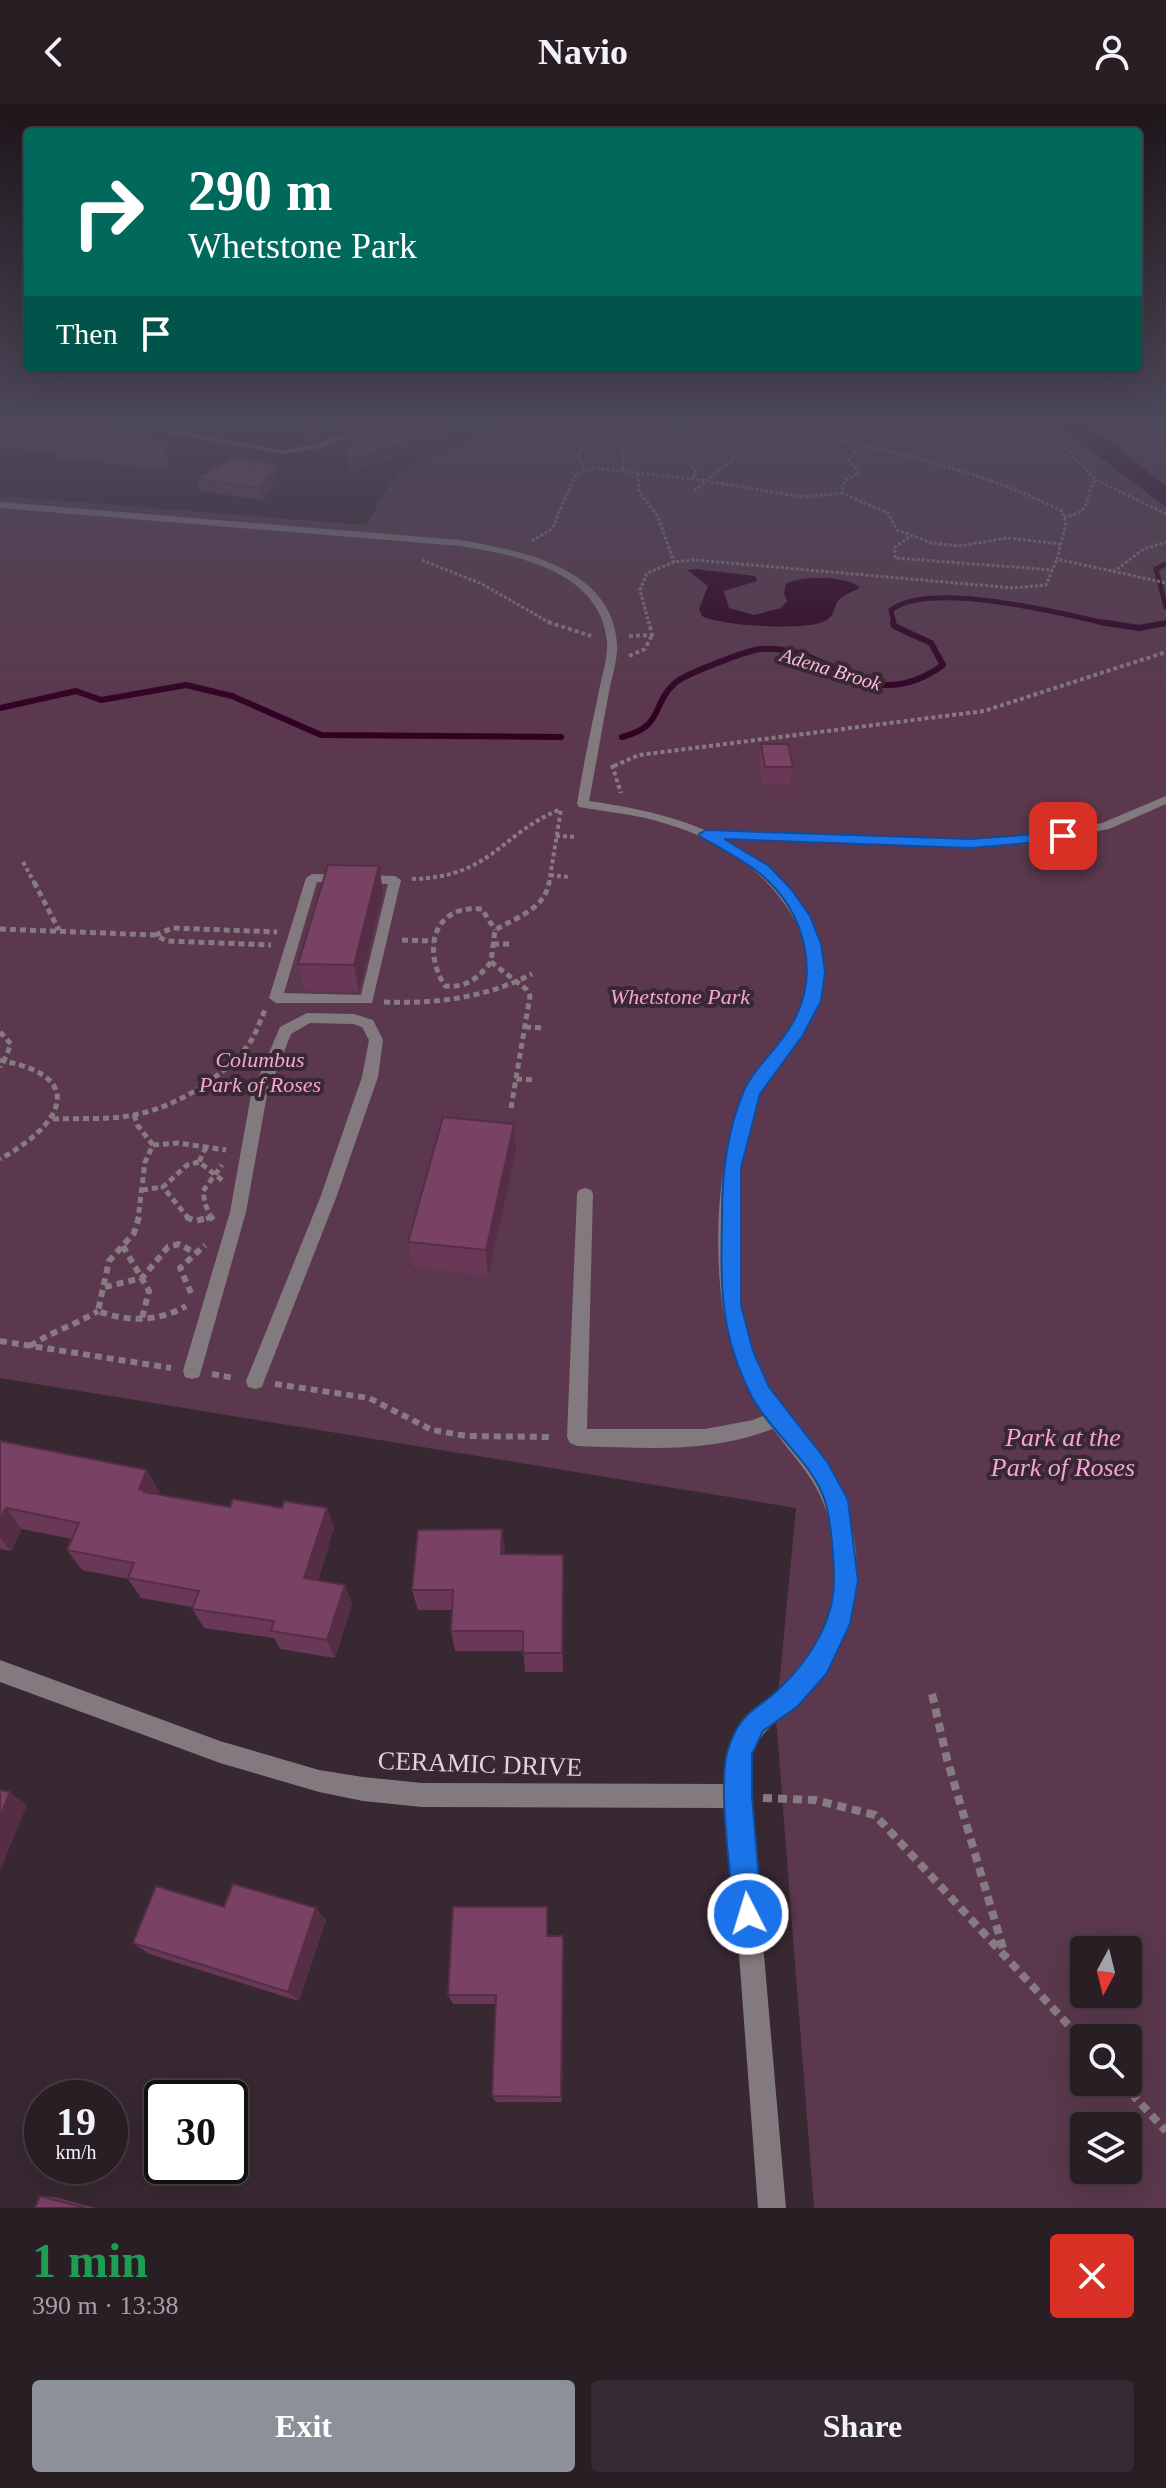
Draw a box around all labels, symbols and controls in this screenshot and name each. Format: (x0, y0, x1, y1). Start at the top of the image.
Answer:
icon: back (32, 30, 76, 74)
icon: person (1090, 30, 1134, 74)
text: Navio (538, 32, 628, 72)
icon: right (56, 160, 160, 264)
text: 290 m (188, 160, 333, 222)
text: Whetstone Park (188, 226, 417, 266)
icon: arrive (134, 312, 178, 356)
text: Then (56, 317, 118, 350)
water label: Adena Brook (776, 643, 885, 695)
pin (1029, 802, 1097, 870)
icon: arrive (1041, 814, 1085, 858)
park label: Whetstone Park (610, 984, 751, 1009)
park label: Columbus Park of Roses (198, 1047, 321, 1097)
park label: Park at the Park of Roses (990, 1423, 1135, 1482)
street label: CERAMIC DRIVE (377, 1746, 583, 1782)
position arrow (706, 1872, 790, 1956)
north arrow (1070, 1936, 1142, 2008)
map controls (1070, 1936, 1142, 2184)
button: search (1070, 2024, 1142, 2096)
speed limit sign: 30 (144, 2080, 248, 2184)
text: 19 (56, 2099, 96, 2144)
button: layers (1070, 2112, 1142, 2184)
text: km/h (55, 2141, 97, 2163)
text: 1 min (32, 2234, 148, 2287)
button: close (1050, 2234, 1134, 2318)
text: 390 m · 13:38 (32, 2291, 179, 2320)
button: Exit (32, 2380, 575, 2472)
button: Share (591, 2380, 1134, 2472)

